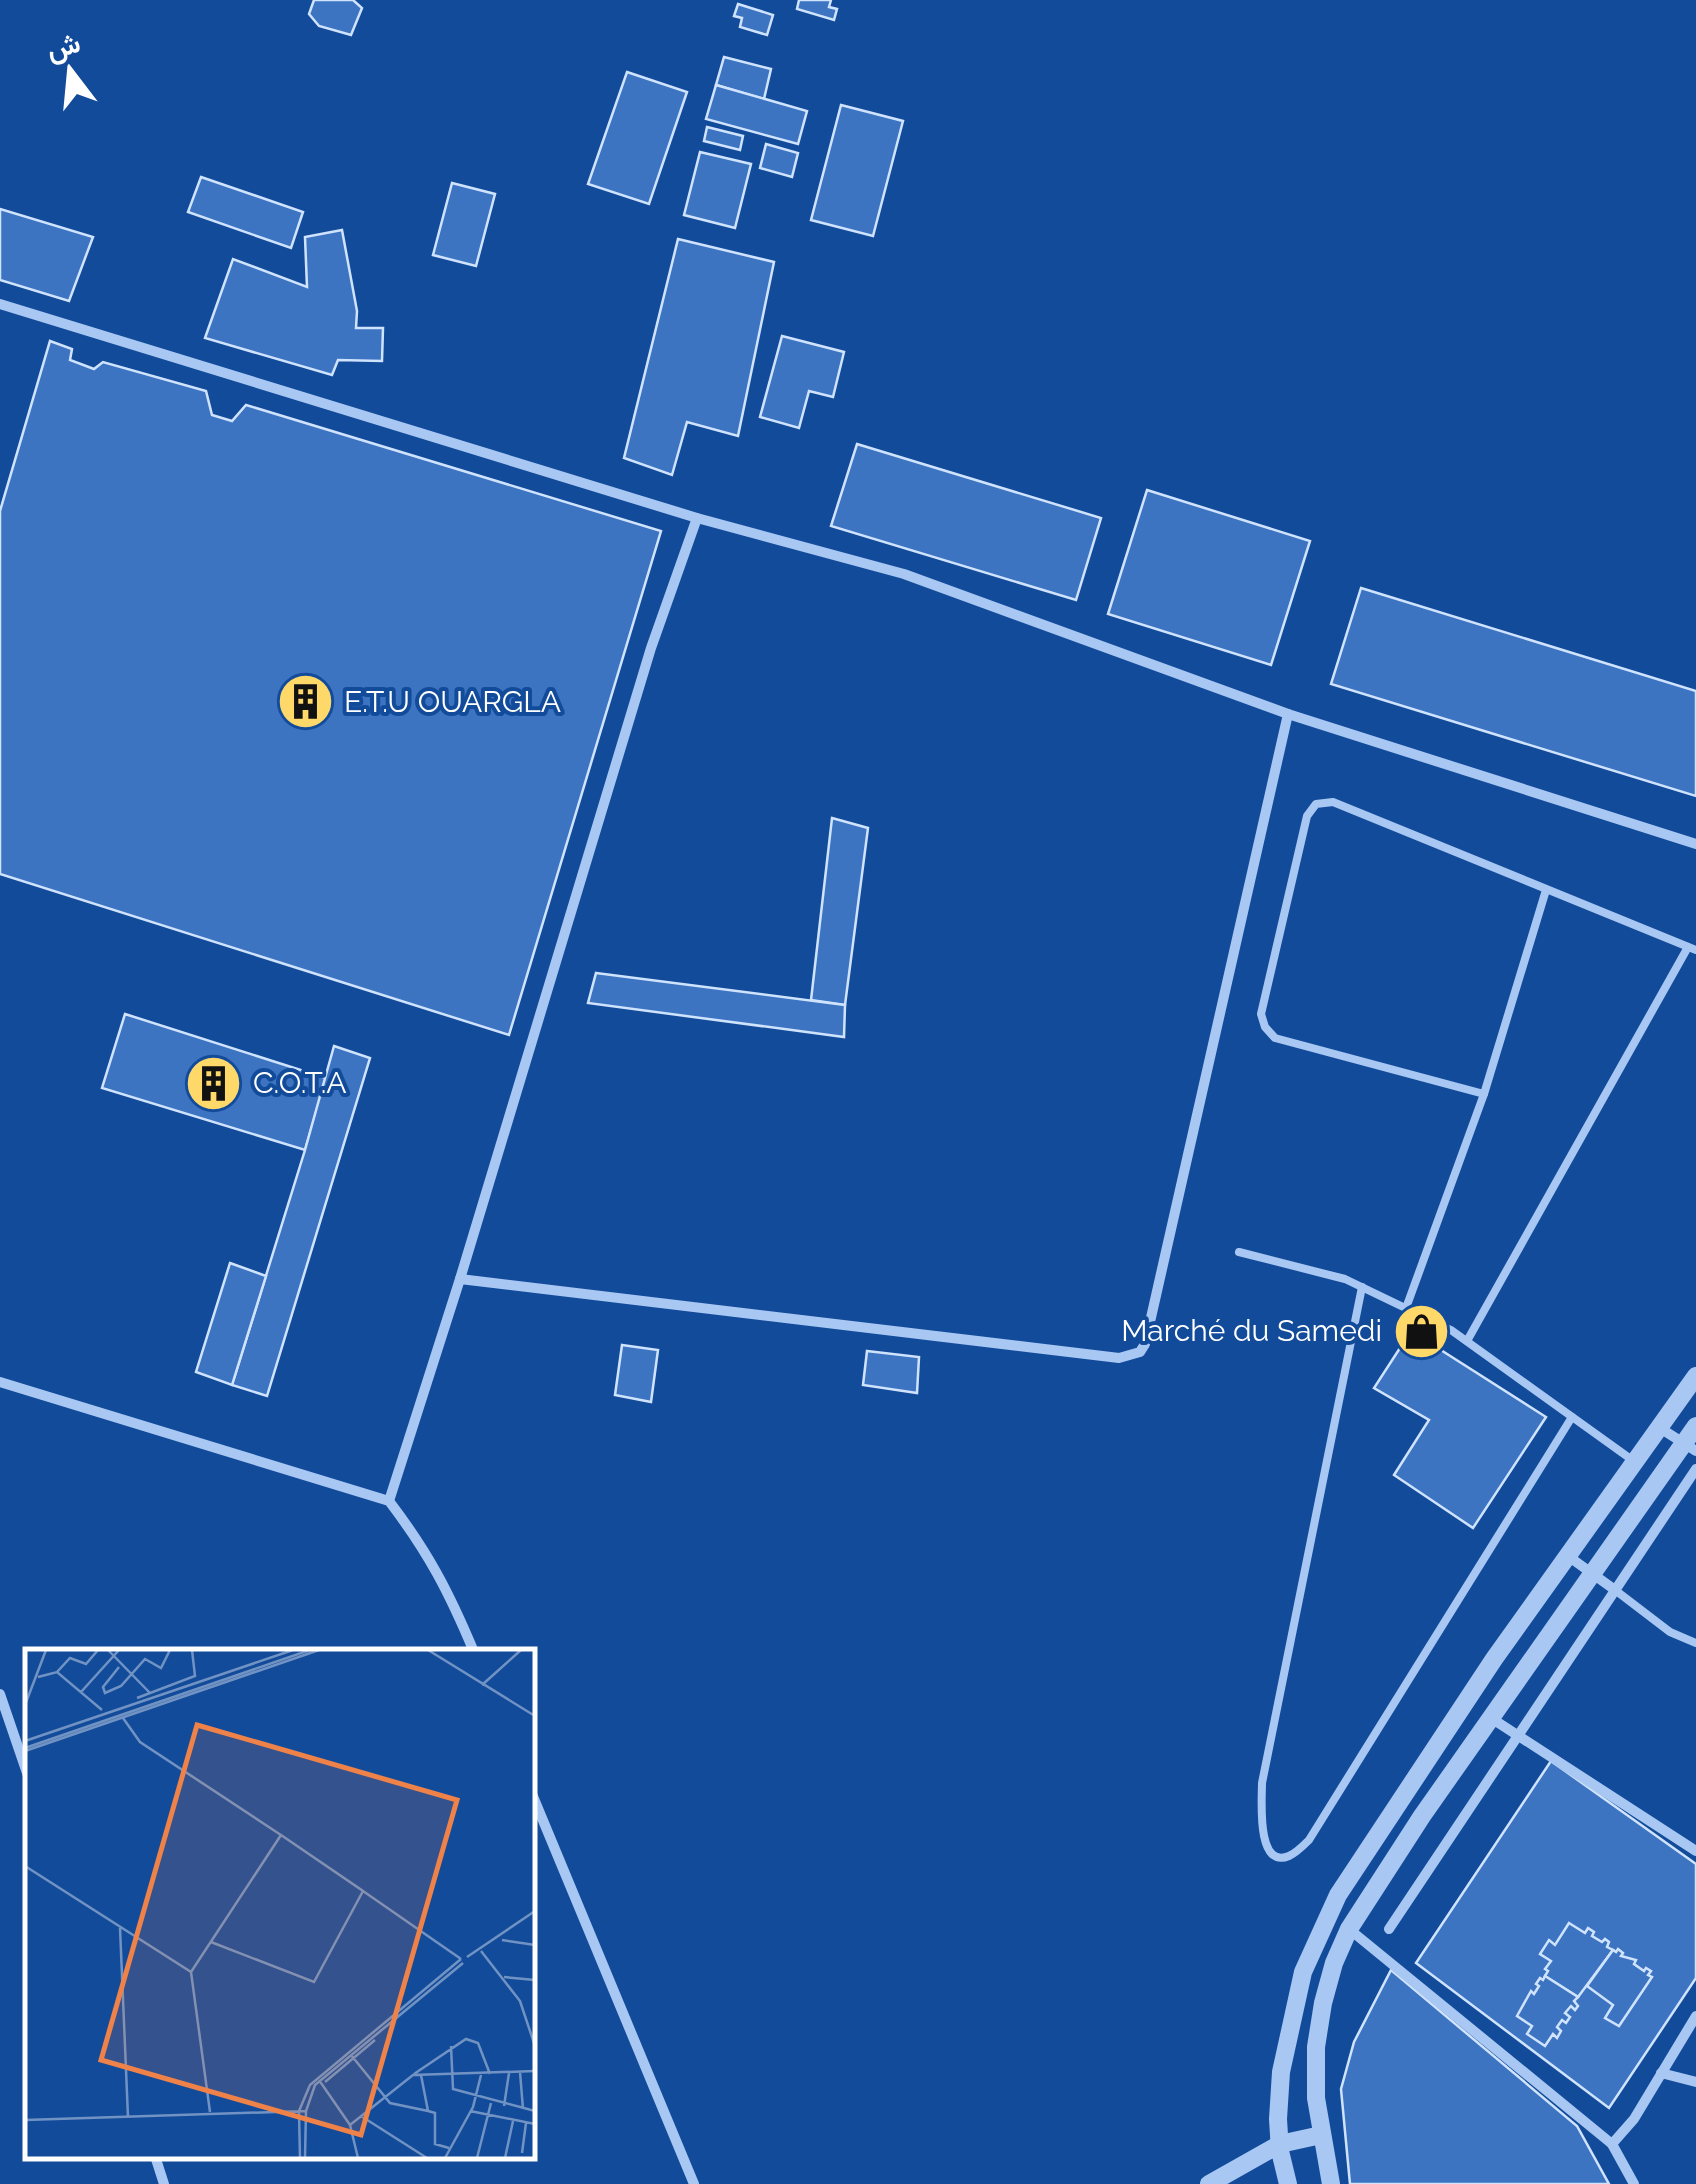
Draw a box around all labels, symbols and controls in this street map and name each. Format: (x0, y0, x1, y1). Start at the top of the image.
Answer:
north arrow (20, 20, 120, 120)
text: ش (43, 26, 84, 67)
building icon: E.T.U OUARGLA (275, 672, 335, 732)
place label: E.T.U OUARGLA (344, 684, 561, 719)
building icon: C.O.T.A (184, 1053, 244, 1113)
place label: C.O.T.A (253, 1065, 347, 1100)
shop icon: Marché du Samedi (1391, 1301, 1451, 1361)
place label: Marché du Samedi (1121, 1313, 1382, 1348)
inset map (25, 1649, 535, 2159)

